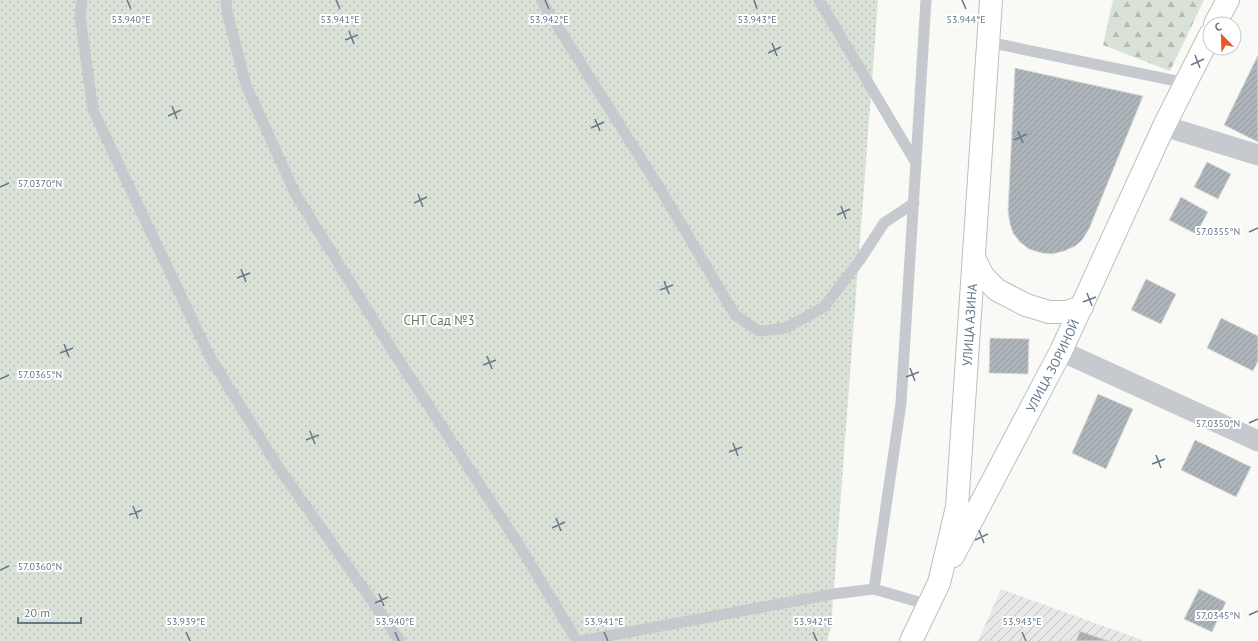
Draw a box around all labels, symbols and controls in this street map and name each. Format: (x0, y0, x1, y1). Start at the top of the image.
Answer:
text: 53.940°E (112, 13, 151, 26)
text: 53.941°E (321, 13, 360, 26)
text: 53.942°E (530, 13, 569, 26)
text: 53.943°E (738, 13, 777, 26)
text: 53.944°E (947, 13, 986, 26)
north arrow (1202, 16, 1242, 56)
text: С (1213, 19, 1224, 34)
text: 57.0370°N (18, 177, 62, 190)
text: 57.0355°N (1196, 225, 1240, 238)
street label: УЛИЦА АЗИНА (958, 283, 980, 367)
park label: СНТ Сад №3 (403, 312, 475, 329)
street label: УЛИЦА ЗОРИНОЙ (1022, 316, 1083, 415)
text: 57.0365°N (18, 368, 62, 381)
text: 57.0350°N (1196, 417, 1240, 430)
text: 57.0360°N (18, 560, 62, 573)
scale bar (18, 599, 81, 625)
text: 20 m (24, 605, 50, 620)
text: 57.0345°N (1196, 609, 1240, 622)
text: 53.939°E (167, 615, 206, 628)
text: 53.940°E (376, 615, 415, 628)
text: 53.941°E (585, 615, 624, 628)
text: 53.942°E (794, 615, 833, 628)
text: 53.943°E (1003, 615, 1042, 628)

